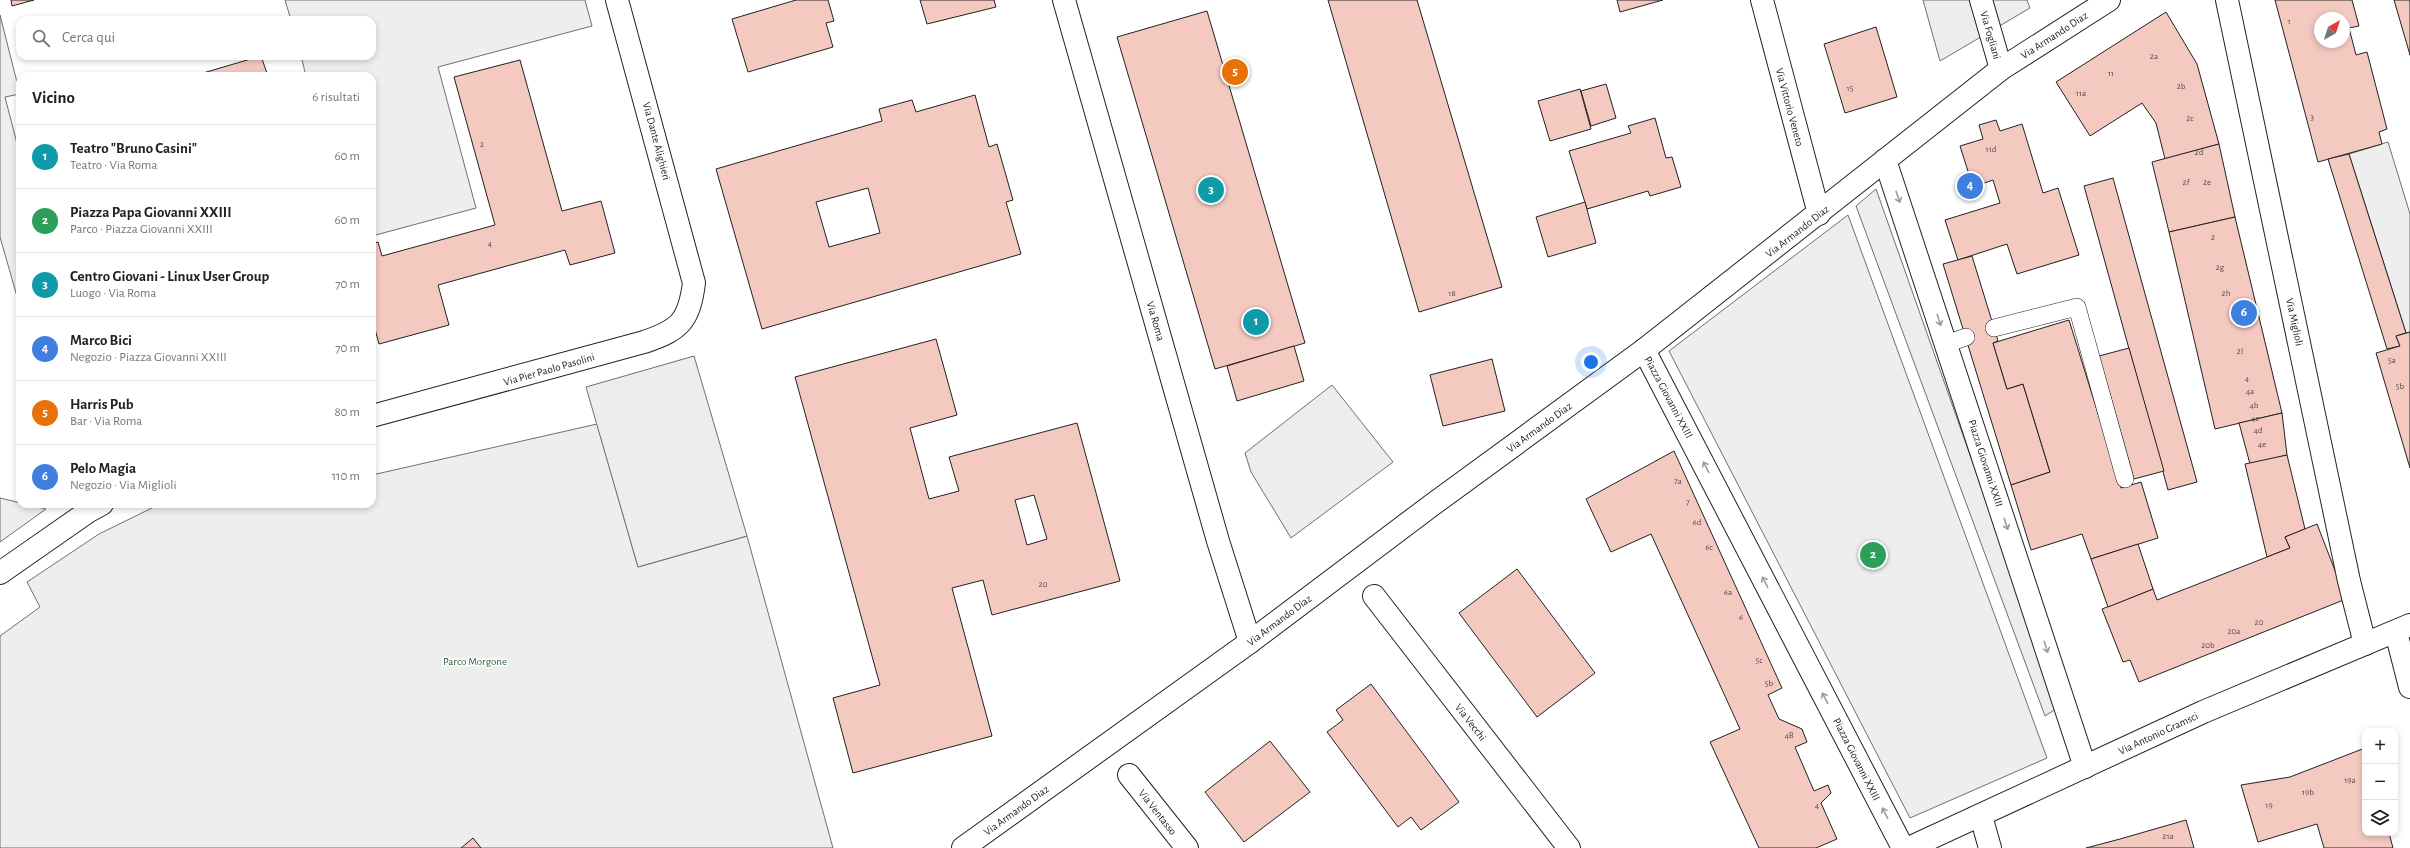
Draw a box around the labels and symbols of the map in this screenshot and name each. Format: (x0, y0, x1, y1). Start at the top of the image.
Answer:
street label: Via Fogliani (1978, 10, 2003, 60)
street label: Via Armando Diaz (2019, 10, 2090, 61)
north arrow (2314, 12, 2350, 48)
house number: 1 (2287, 17, 2291, 26)
house number: 2a (2150, 52, 2158, 61)
pin: 5 (1222, 57, 1248, 87)
street label: Via Vittorio Veneto (1774, 67, 1805, 147)
house number: 11 (2108, 69, 2114, 78)
house number: 2b (2177, 82, 2186, 91)
house number: 15 (1847, 84, 1854, 93)
house number: 11a (2076, 89, 2086, 98)
street label: Via Dante Alighieri (641, 101, 672, 181)
house number: 3 (2310, 113, 2314, 122)
house number: 2c (2186, 114, 2194, 123)
house number: 2 (480, 140, 484, 149)
house number: 11d (1986, 145, 1997, 154)
house number: 2d (2195, 148, 2204, 157)
pin: 4 (1957, 171, 1983, 201)
pin: 3 (1198, 175, 1224, 205)
house number: 2f (2183, 178, 2191, 187)
house number: 2e (2203, 178, 2211, 187)
one-way arrow (1895, 190, 1902, 203)
street label: Via Armando Diaz (1763, 203, 1832, 260)
house number: 2 (2211, 233, 2215, 242)
house number: 4 (488, 239, 493, 248)
house number: 2g (2216, 263, 2225, 272)
house number: 18 (1448, 289, 1456, 298)
house number: 2h (2222, 289, 2231, 298)
street label: Via Miglioli (2284, 297, 2305, 347)
pin: 6 (2231, 298, 2257, 328)
street label: Via Roma (1145, 300, 1166, 342)
pin: 1 (1243, 307, 1269, 337)
one-way arrow (1935, 314, 1943, 326)
house number: 2l (2237, 347, 2243, 356)
street label: Via Pier Paolo Pasolini (502, 351, 596, 388)
your location (1581, 352, 1601, 372)
street label: Piazza Giovanni XXIII (1642, 354, 1695, 440)
house number: 5a (2388, 356, 2396, 365)
house number: 4 (2245, 374, 2250, 383)
house number: 5b (2396, 382, 2405, 391)
house number: 4a (2246, 387, 2254, 396)
street label: Via Armando Diaz (1505, 400, 1574, 455)
house number: 4b (2250, 401, 2259, 410)
house number: 4c (2251, 414, 2259, 423)
street label: Piazza Giovanni XXIII (1966, 418, 2005, 508)
house number: 4d (2254, 426, 2263, 435)
house number: 4e (2258, 440, 2266, 449)
one-way arrow (1702, 461, 1709, 473)
house number: 7a (1674, 477, 1682, 486)
house number: 7 (1686, 498, 1690, 507)
one-way arrow (2002, 517, 2010, 529)
house number: 6d (1693, 518, 1702, 527)
pin: 2 (1860, 540, 1886, 570)
house number: 6c (1705, 543, 1713, 552)
one-way arrow (1761, 577, 1769, 589)
house number: 20 (1039, 580, 1048, 589)
house number: 6a (1724, 588, 1732, 597)
street label: Via Armando Diaz (1245, 592, 1314, 648)
house number: 6 (1739, 613, 1743, 622)
house number: 20 (2255, 618, 2264, 627)
house number: 20a (2227, 627, 2241, 636)
one-way arrow (2043, 640, 2050, 653)
house number: 20b (2201, 641, 2215, 650)
park label: Parco Morgone (443, 656, 507, 667)
house number: 5c (1755, 656, 1763, 665)
house number: 5b (1765, 679, 1774, 688)
one-way arrow (1821, 692, 1828, 704)
street label: Via Vecchi (1453, 702, 1488, 743)
street label: Via Antonio Gramsci (2117, 710, 2200, 757)
street label: Piazza Giovanni XXIII (1831, 716, 1882, 802)
house number: 4B (1784, 731, 1794, 740)
house number: 19a (2344, 776, 2356, 785)
street label: Via Armando Diaz (982, 783, 1051, 838)
street label: Via Ventasso (1137, 787, 1179, 837)
house number: 19b (2302, 788, 2314, 797)
house number: 4 (1815, 801, 1820, 810)
house number: 19 (2265, 801, 2273, 810)
one-way arrow (1881, 808, 1888, 820)
house number: 21a (2162, 832, 2174, 841)

